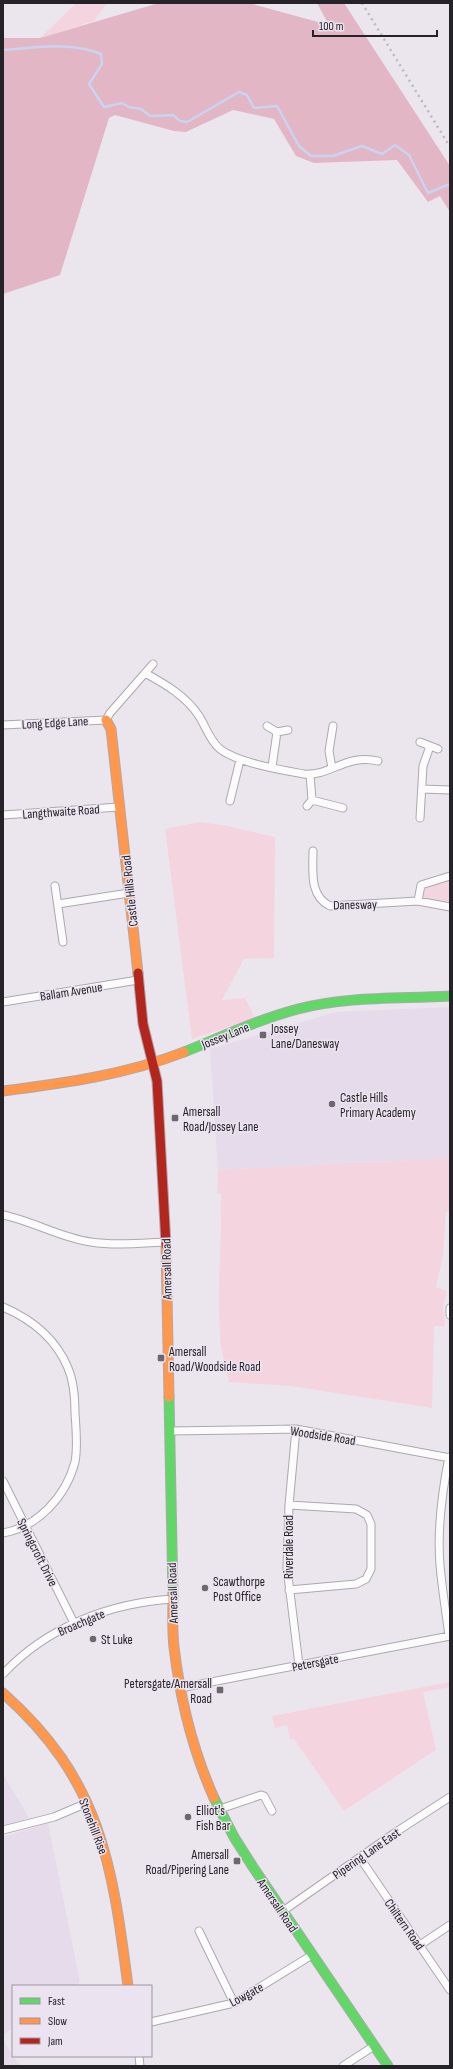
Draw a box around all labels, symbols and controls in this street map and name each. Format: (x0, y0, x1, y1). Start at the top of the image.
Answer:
scale bar (313, 12, 437, 38)
text: 100 m (319, 19, 344, 34)
street label: Long Edge Lane (21, 713, 89, 733)
street label: Langthwaite Road (22, 801, 100, 823)
street label: Castle Hills Road (118, 854, 142, 927)
street label: Danesway (333, 897, 377, 913)
street label: Ballam Avenue (39, 979, 103, 1005)
street label: Jossey Lane (198, 1019, 252, 1053)
place label: Jossey Lane/Danesway (270, 1021, 339, 1052)
marker: Jossey Lane/Danesway (258, 1030, 268, 1040)
place label: Castle Hills Primary Academy (340, 1090, 416, 1121)
marker: Castle Hills Primary Academy (327, 1099, 337, 1109)
place label: Amersall Road/Jossey Lane (182, 1104, 259, 1135)
marker: Amersall Road/Jossey Lane (170, 1113, 180, 1123)
street label: Amersall Road (158, 1238, 176, 1301)
place label: Amersall Road/Woodside Road (168, 1344, 261, 1375)
marker: Amersall Road/Woodside Road (156, 1353, 166, 1363)
street label: Woodside Road (289, 1423, 357, 1449)
street label: Riverdale Road (281, 1515, 297, 1579)
street label: Springcroft Drive (13, 1516, 61, 1589)
street label: Amersall Road (164, 1562, 182, 1625)
place label: Scawthorpe Post Office (213, 1574, 265, 1605)
marker: Scawthorpe Post Office (200, 1583, 210, 1593)
street label: Broachgate (55, 1606, 107, 1640)
place label: St Luke (101, 1632, 133, 1648)
marker: St Luke (88, 1634, 98, 1644)
street label: Petersgate (291, 1651, 340, 1675)
place label: Petersgate/Amersall Road (124, 1676, 212, 1707)
marker: Petersgate/Amersall Road (215, 1685, 225, 1695)
street label: Stonehill Rise (75, 1796, 111, 1857)
place label: Elliot's Fish Bar (196, 1803, 231, 1834)
marker: Elliot's Fish Bar (183, 1812, 193, 1822)
street label: Pipering Lane East (330, 1825, 404, 1883)
place label: Amersall Road/Pipering Lane (145, 1847, 229, 1878)
marker: Amersall Road/Pipering Lane (232, 1856, 242, 1866)
street label: Amersall Road (253, 1875, 301, 1935)
street label: Chiltern Road (381, 1896, 428, 1953)
street label: Lowgate (227, 1979, 266, 2010)
legend (12, 1985, 152, 2057)
text: Fast (48, 1994, 65, 2009)
text: Slow (48, 2014, 67, 2029)
text: Jam (47, 2034, 63, 2049)

